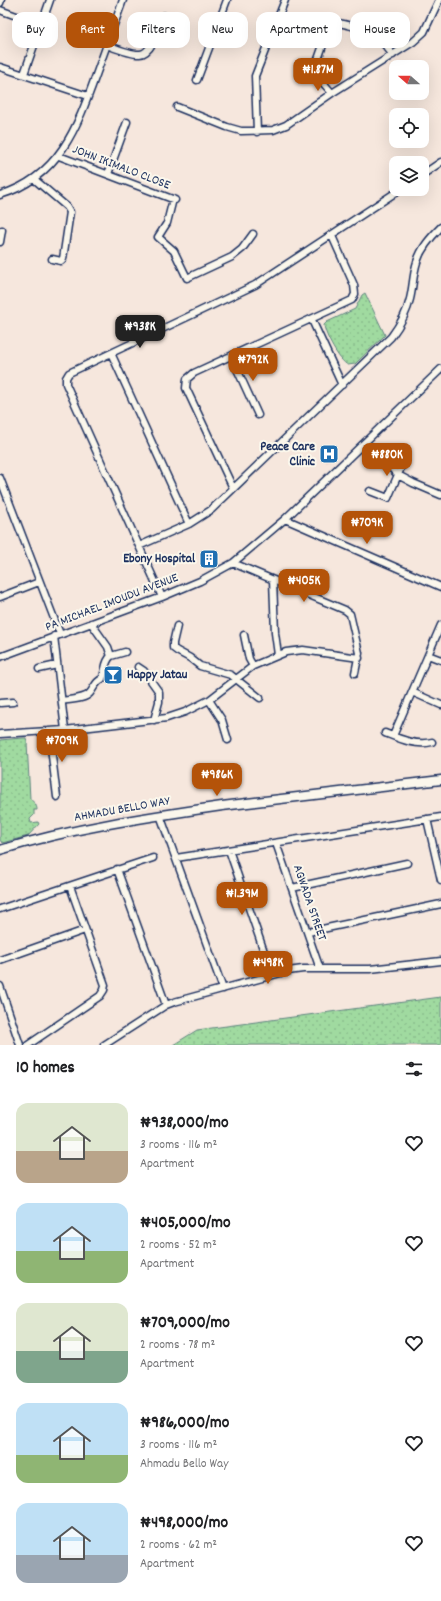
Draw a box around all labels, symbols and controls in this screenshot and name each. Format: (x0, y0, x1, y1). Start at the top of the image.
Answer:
chip: Buy (12, 12, 58, 48)
chip: Rent (66, 12, 119, 48)
chip: Filters (127, 12, 190, 48)
chip: New (198, 12, 248, 48)
chip: Apartment (256, 12, 342, 48)
chip: House (350, 12, 410, 48)
pin: ₦1.87M (285, 58, 351, 92)
north arrow (389, 60, 429, 100)
map controls (389, 60, 429, 196)
text: ₦1.87M (302, 61, 334, 80)
button: locate (389, 108, 429, 148)
street label: JOHN IKIMALO CLOSE (69, 141, 173, 195)
button: layers (389, 156, 429, 196)
pin: ₦938K (112, 315, 168, 349)
text: ₦938K (124, 318, 156, 337)
pin: ₦792K (225, 348, 281, 382)
text: ₦792K (237, 351, 269, 370)
place label: Peace Care Clinic (260, 438, 315, 472)
hospital icon: Peace Care Clinic (318, 443, 340, 465)
pin: ₦880K (359, 443, 415, 477)
text: ₦880K (371, 446, 403, 465)
pin: ₦709K (339, 511, 395, 545)
text: ₦709K (351, 514, 383, 533)
building icon: Ebony Hospital (198, 548, 220, 570)
place label: Ebony Hospital (123, 550, 196, 569)
street label: PA MICHAEL IMOUDU AVENUE (43, 569, 181, 637)
pin: ₦405K (276, 569, 332, 603)
text: ₦405K (287, 572, 321, 591)
bar icon: Happy Jatau (102, 664, 124, 686)
place label: Happy Jatau (127, 666, 188, 685)
pin: ₦709K (34, 729, 90, 763)
text: ₦709K (46, 732, 78, 751)
pin: ₦986K (189, 763, 245, 797)
text: ₦986K (201, 766, 233, 785)
street label: AHMADU BELLO WAY (73, 792, 173, 828)
street label: AGWADA STREET (287, 862, 331, 944)
pin: ₦1.39M (209, 882, 275, 916)
text: ₦1.39M (226, 885, 258, 904)
pin: ₦498K (240, 951, 296, 985)
text: ₦498K (252, 954, 284, 973)
text: 10 homes (16, 1057, 75, 1081)
icon: filters (403, 1058, 425, 1080)
text: ₦938,000/mo (140, 1112, 228, 1136)
icon: home (48, 1119, 96, 1167)
icon: heart (403, 1132, 425, 1154)
text: 3 rooms · 116 m² (140, 1136, 217, 1155)
text: Apartment (140, 1155, 194, 1174)
text: ₦405,000/mo (140, 1212, 231, 1236)
icon: home (48, 1219, 96, 1267)
icon: heart (403, 1232, 425, 1254)
text: 2 rooms · 52 m² (140, 1236, 217, 1255)
text: Apartment (140, 1255, 194, 1274)
text: ₦709,000/mo (140, 1312, 230, 1336)
icon: home (48, 1319, 96, 1367)
icon: heart (403, 1332, 425, 1354)
text: 2 rooms · 78 m² (140, 1336, 215, 1355)
text: Apartment (140, 1355, 194, 1374)
text: ₦986,000/mo (140, 1412, 229, 1436)
icon: home (48, 1419, 96, 1467)
icon: heart (403, 1432, 425, 1454)
text: 3 rooms · 116 m² (140, 1436, 217, 1455)
text: Ahmadu Bello Way (140, 1455, 228, 1474)
text: ₦498,000/mo (140, 1512, 228, 1536)
icon: home (48, 1519, 96, 1567)
icon: heart (403, 1532, 425, 1554)
text: 2 rooms · 62 m² (140, 1536, 217, 1555)
text: Apartment (140, 1555, 194, 1574)

